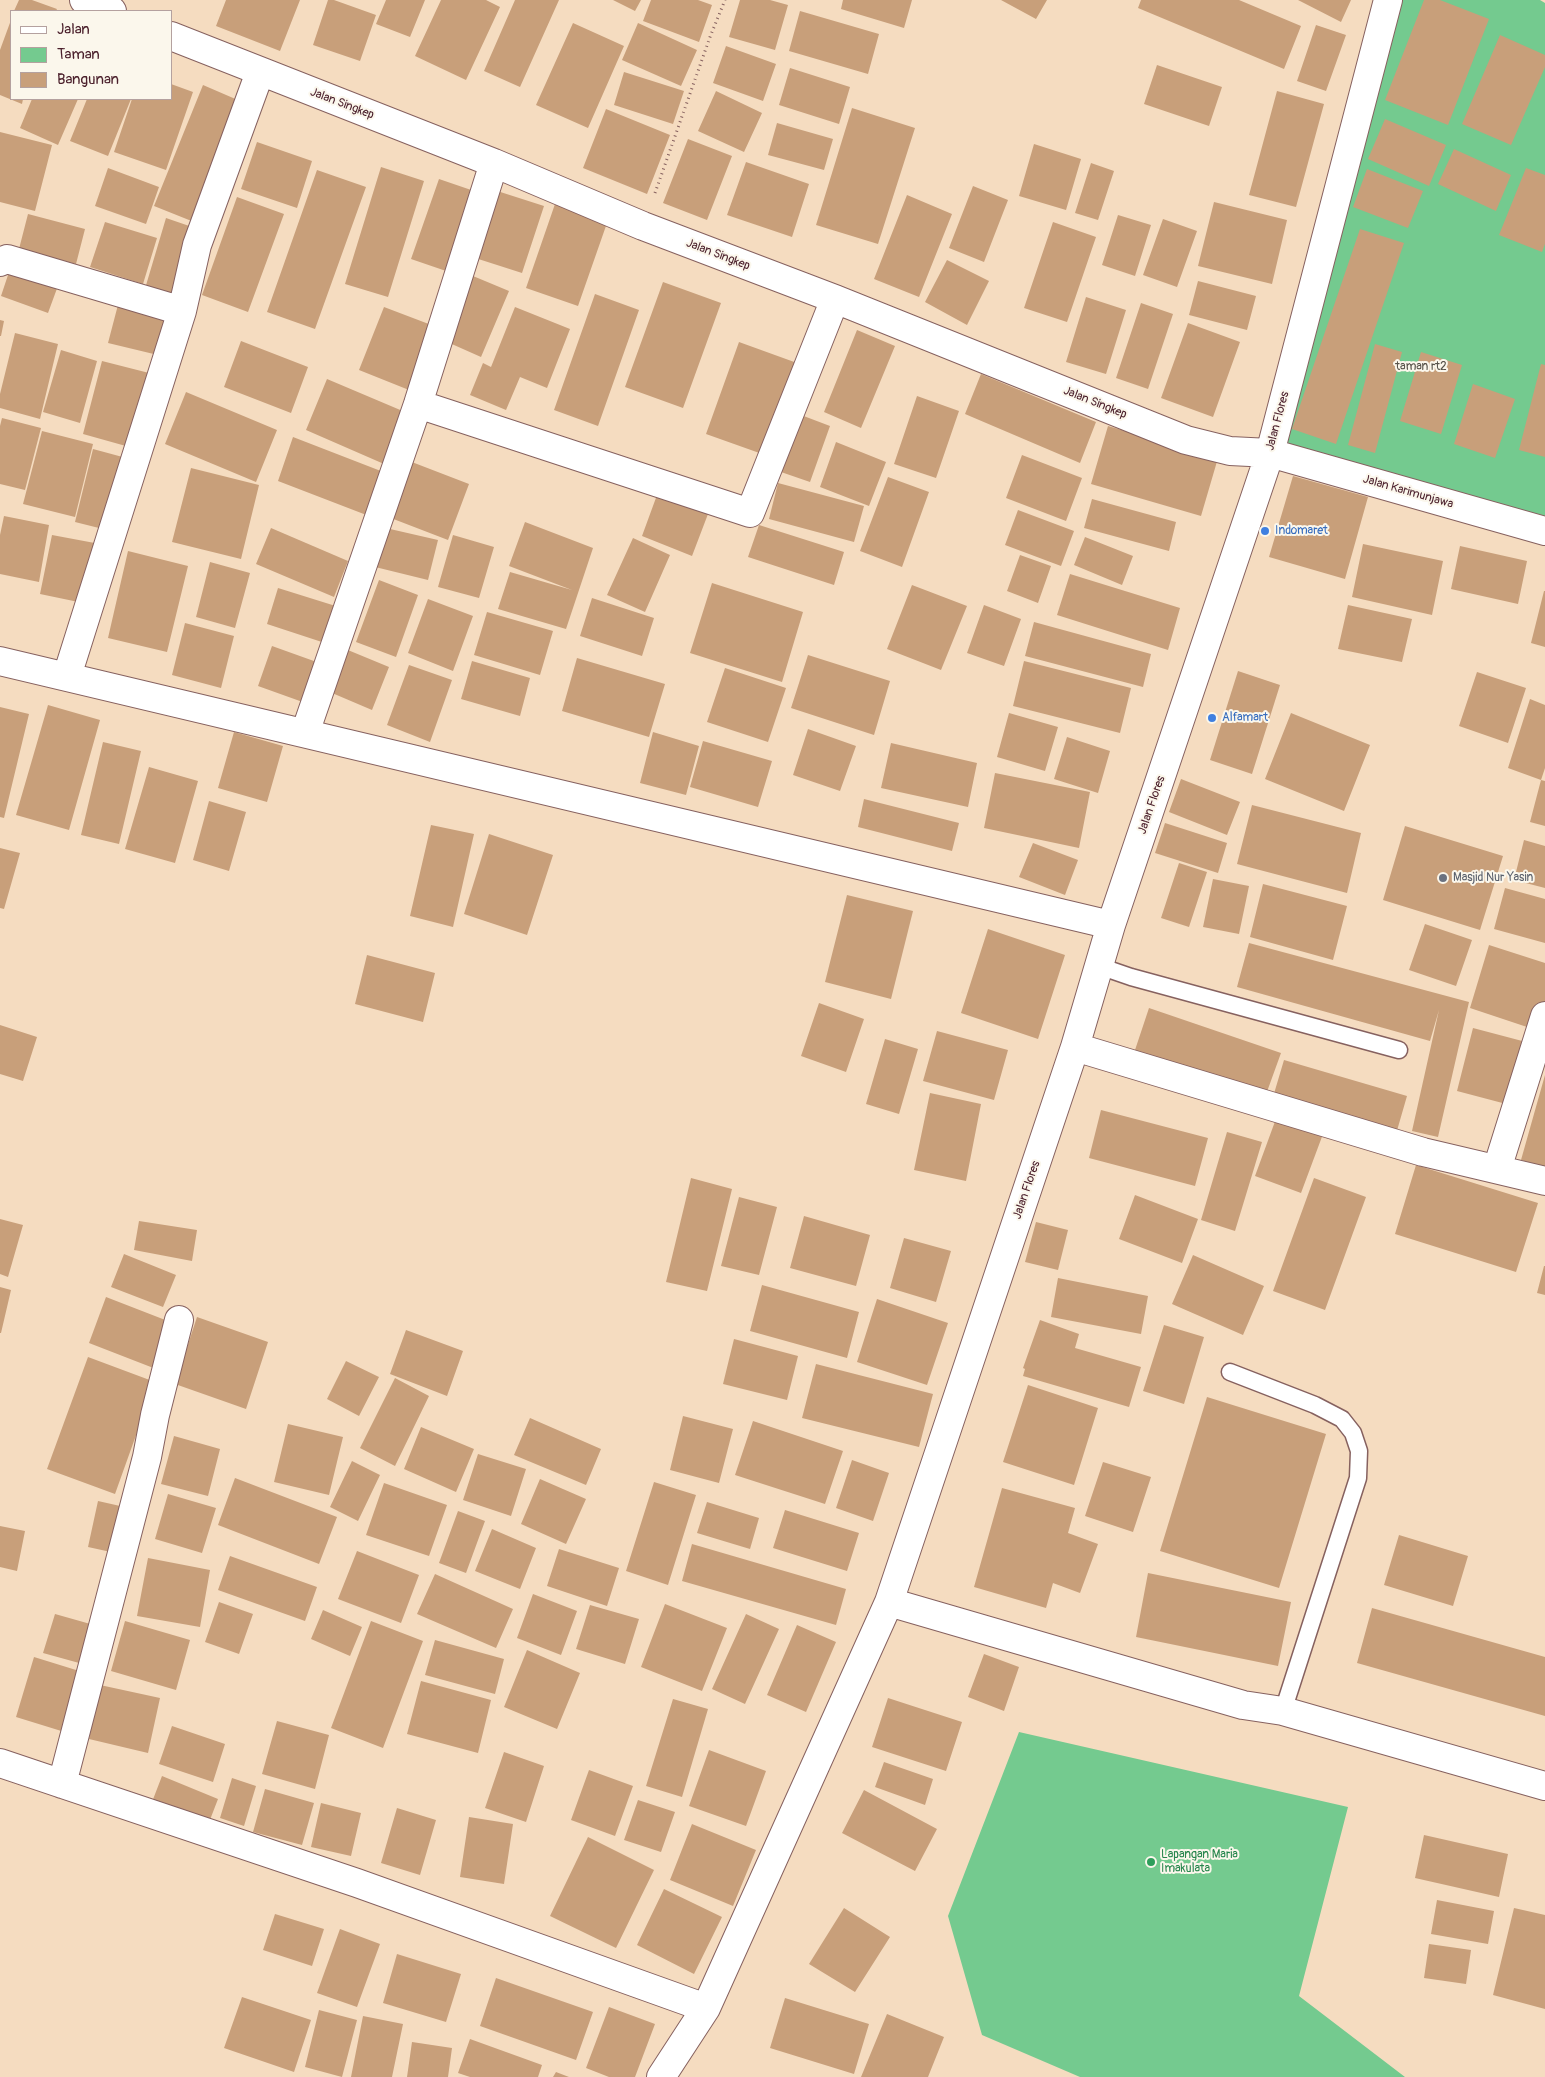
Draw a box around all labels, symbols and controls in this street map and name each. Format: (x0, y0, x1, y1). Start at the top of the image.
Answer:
legend (10, 10, 172, 100)
text: Jalan (57, 20, 90, 39)
text: Taman (57, 45, 100, 64)
text: Bangunan (57, 70, 119, 89)
street label: Jalan Singkep (308, 85, 376, 123)
street label: Jalan Singkep (684, 236, 752, 274)
park label: taman rt2 (1395, 360, 1447, 374)
street label: Jalan Singkep (1061, 384, 1129, 422)
street label: Jalan Flores (1263, 390, 1293, 452)
street label: Jalan Karimunjawa (1361, 472, 1455, 512)
place label: Indomaret (1275, 524, 1328, 538)
marker: Indomaret (1259, 525, 1271, 537)
place label: Alfamart (1222, 711, 1268, 725)
marker: Alfamart (1206, 712, 1218, 724)
street label: Jalan Flores (1135, 774, 1169, 836)
place label: Masjid Nur Yasin (1453, 871, 1533, 885)
marker: Masjid Nur Yasin (1437, 872, 1449, 884)
street label: Jalan Flores (1010, 1159, 1044, 1221)
place label: Lapangan Maria Imakulata (1161, 1848, 1238, 1876)
marker: Lapangan Maria Imakulata (1145, 1856, 1157, 1868)

